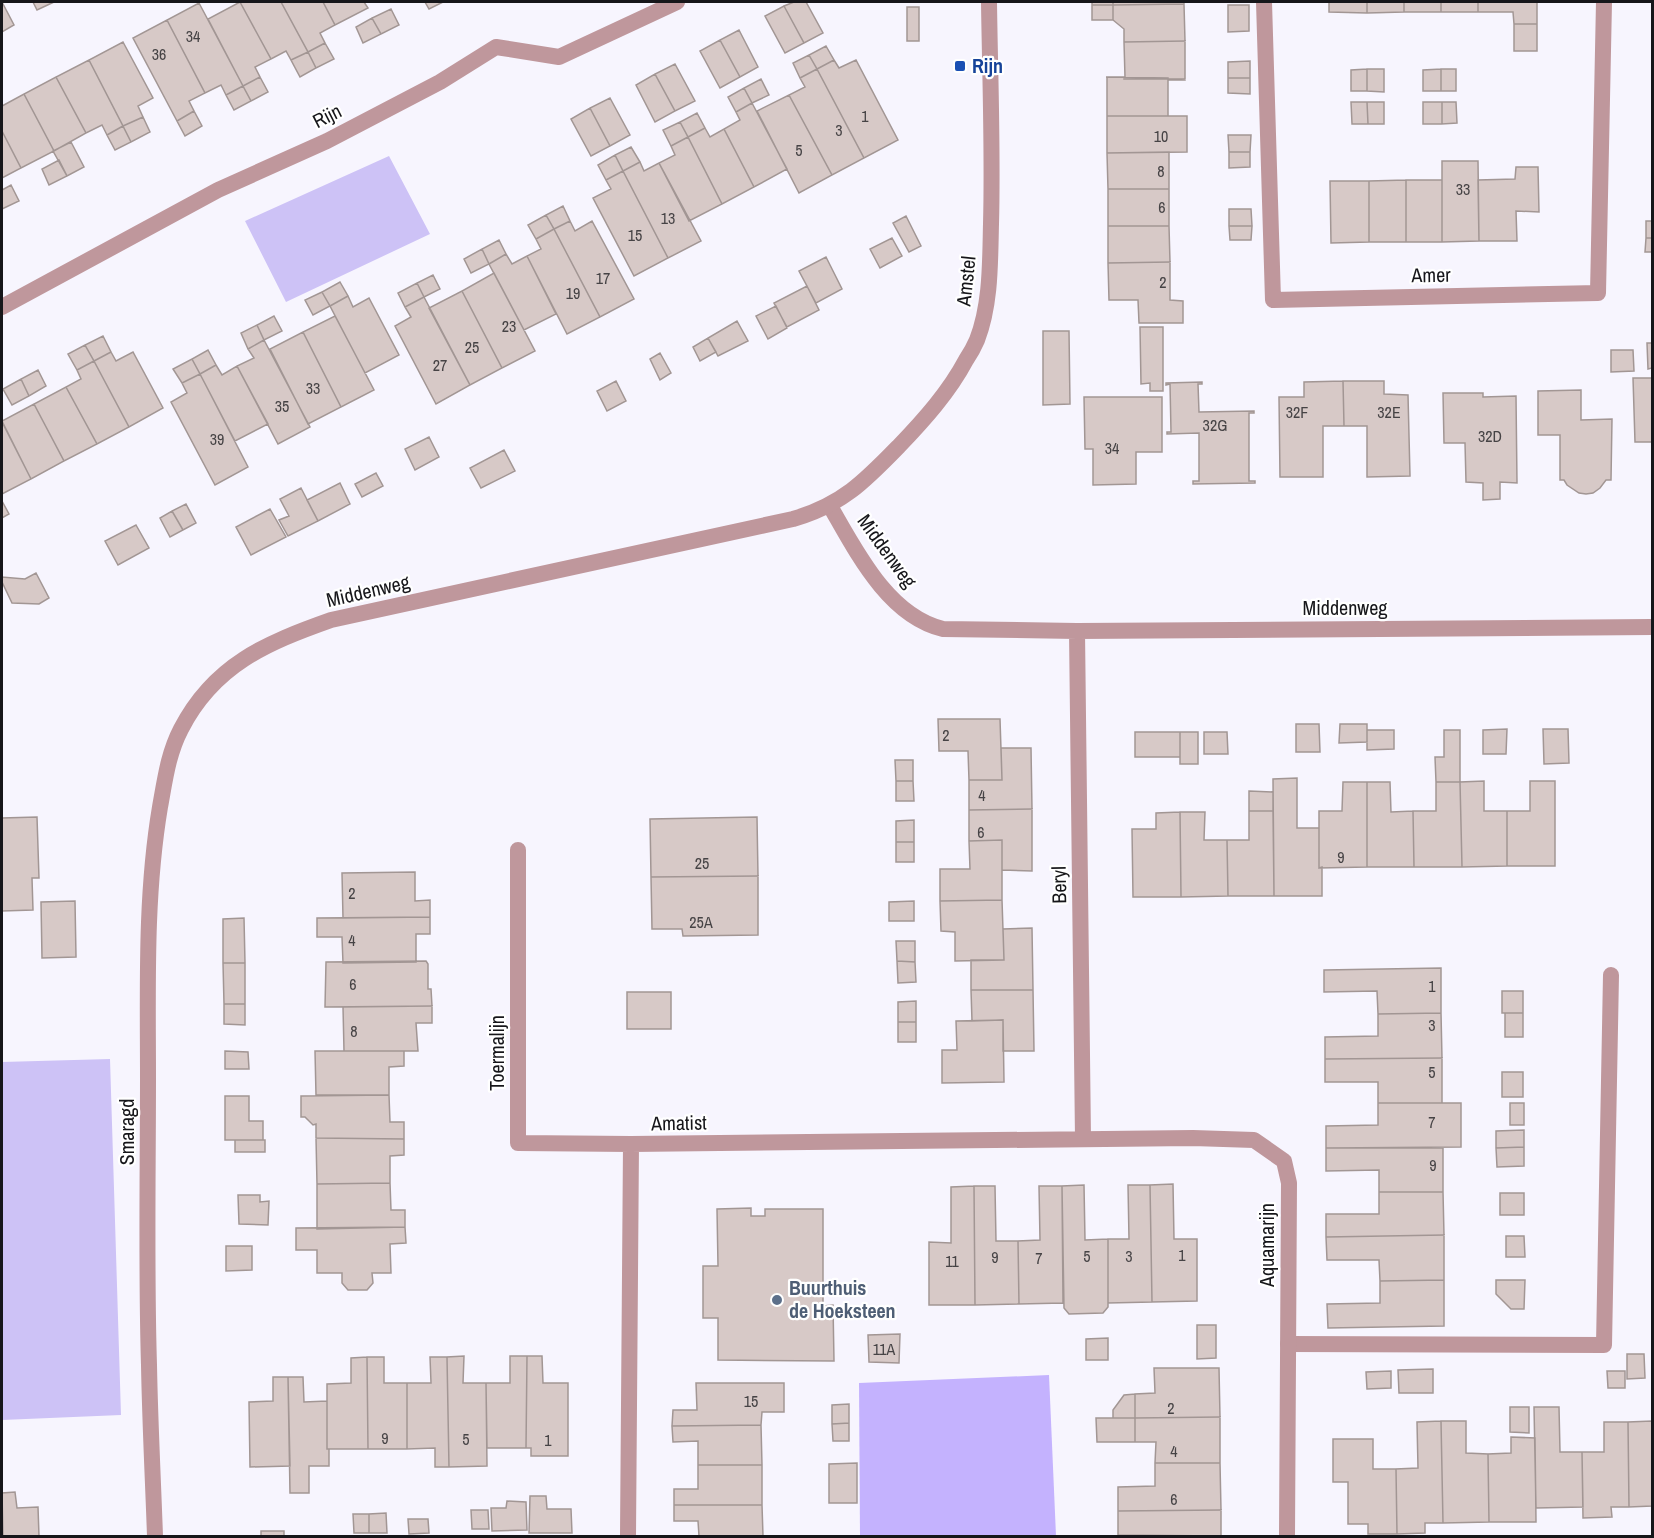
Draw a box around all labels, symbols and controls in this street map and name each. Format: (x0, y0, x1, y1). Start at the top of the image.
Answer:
house number: 34 (186, 25, 200, 47)
house number: 36 (152, 43, 166, 65)
place label: Rijn (972, 52, 1003, 79)
marker: Rijn (953, 59, 967, 73)
street label: Rijn (308, 97, 346, 134)
house number: 1 (861, 105, 869, 127)
house number: 3 (835, 119, 843, 141)
house number: 10 (1154, 125, 1168, 147)
house number: 5 (795, 139, 803, 161)
house number: 8 (1157, 160, 1165, 182)
house number: 33 (1456, 178, 1470, 200)
house number: 6 (1158, 196, 1166, 218)
house number: 13 (661, 207, 675, 229)
house number: 15 (628, 224, 642, 246)
street label: Amstel (949, 255, 982, 308)
street label: Amer (1410, 261, 1451, 288)
house number: 17 (596, 267, 610, 289)
house number: 2 (1159, 271, 1167, 293)
house number: 19 (566, 282, 580, 304)
house number: 23 (502, 315, 516, 337)
house number: 25 (465, 336, 479, 358)
house number: 27 (433, 354, 447, 376)
house number: 33 (306, 377, 320, 399)
house number: 35 (275, 395, 289, 417)
house number: 32F (1286, 401, 1308, 423)
house number: 32E (1377, 401, 1401, 423)
house number: 32G (1203, 414, 1227, 436)
house number: 32D (1478, 425, 1502, 447)
house number: 39 (210, 428, 224, 450)
house number: 34 (1105, 437, 1119, 459)
street label: Middenweg (852, 508, 923, 593)
street label: Middenweg (324, 568, 412, 613)
street label: Middenweg (1303, 594, 1387, 621)
house number: 2 (942, 724, 950, 746)
house number: 4 (978, 784, 986, 806)
house number: 6 (977, 821, 985, 843)
house number: 9 (1337, 846, 1345, 868)
house number: 25 (695, 852, 709, 874)
street label: Beryl (1045, 866, 1072, 904)
house number: 2 (348, 882, 356, 904)
house number: 25A (689, 911, 713, 933)
house number: 4 (348, 929, 356, 951)
house number: 6 (349, 973, 357, 995)
house number: 1 (1428, 975, 1436, 997)
house number: 3 (1428, 1014, 1436, 1036)
street label: Toermalijn (483, 1015, 510, 1091)
house number: 8 (350, 1020, 358, 1042)
house number: 5 (1428, 1061, 1436, 1083)
street label: Smaragd (113, 1099, 140, 1165)
street label: Amatist (650, 1109, 707, 1137)
house number: 7 (1428, 1111, 1436, 1133)
house number: 9 (1429, 1154, 1437, 1176)
street label: Aquamarijn (1253, 1203, 1280, 1288)
house number: 1 (1178, 1244, 1186, 1266)
house number: 5 (1083, 1245, 1091, 1267)
house number: 3 (1125, 1245, 1133, 1267)
house number: 9 (991, 1246, 999, 1268)
house number: 7 (1035, 1247, 1043, 1269)
house number: 11 (945, 1250, 960, 1272)
place label: Buurthuis de Hoeksteen (789, 1274, 896, 1324)
marker: Buurthuis de Hoeksteen (770, 1293, 784, 1307)
house number: 11A (873, 1338, 895, 1360)
house number: 15 (744, 1390, 758, 1412)
house number: 2 (1167, 1397, 1175, 1419)
house number: 9 (381, 1427, 389, 1449)
house number: 5 (462, 1428, 470, 1450)
house number: 1 (544, 1429, 552, 1451)
house number: 4 (1170, 1440, 1178, 1462)
house number: 6 (1170, 1488, 1178, 1510)

